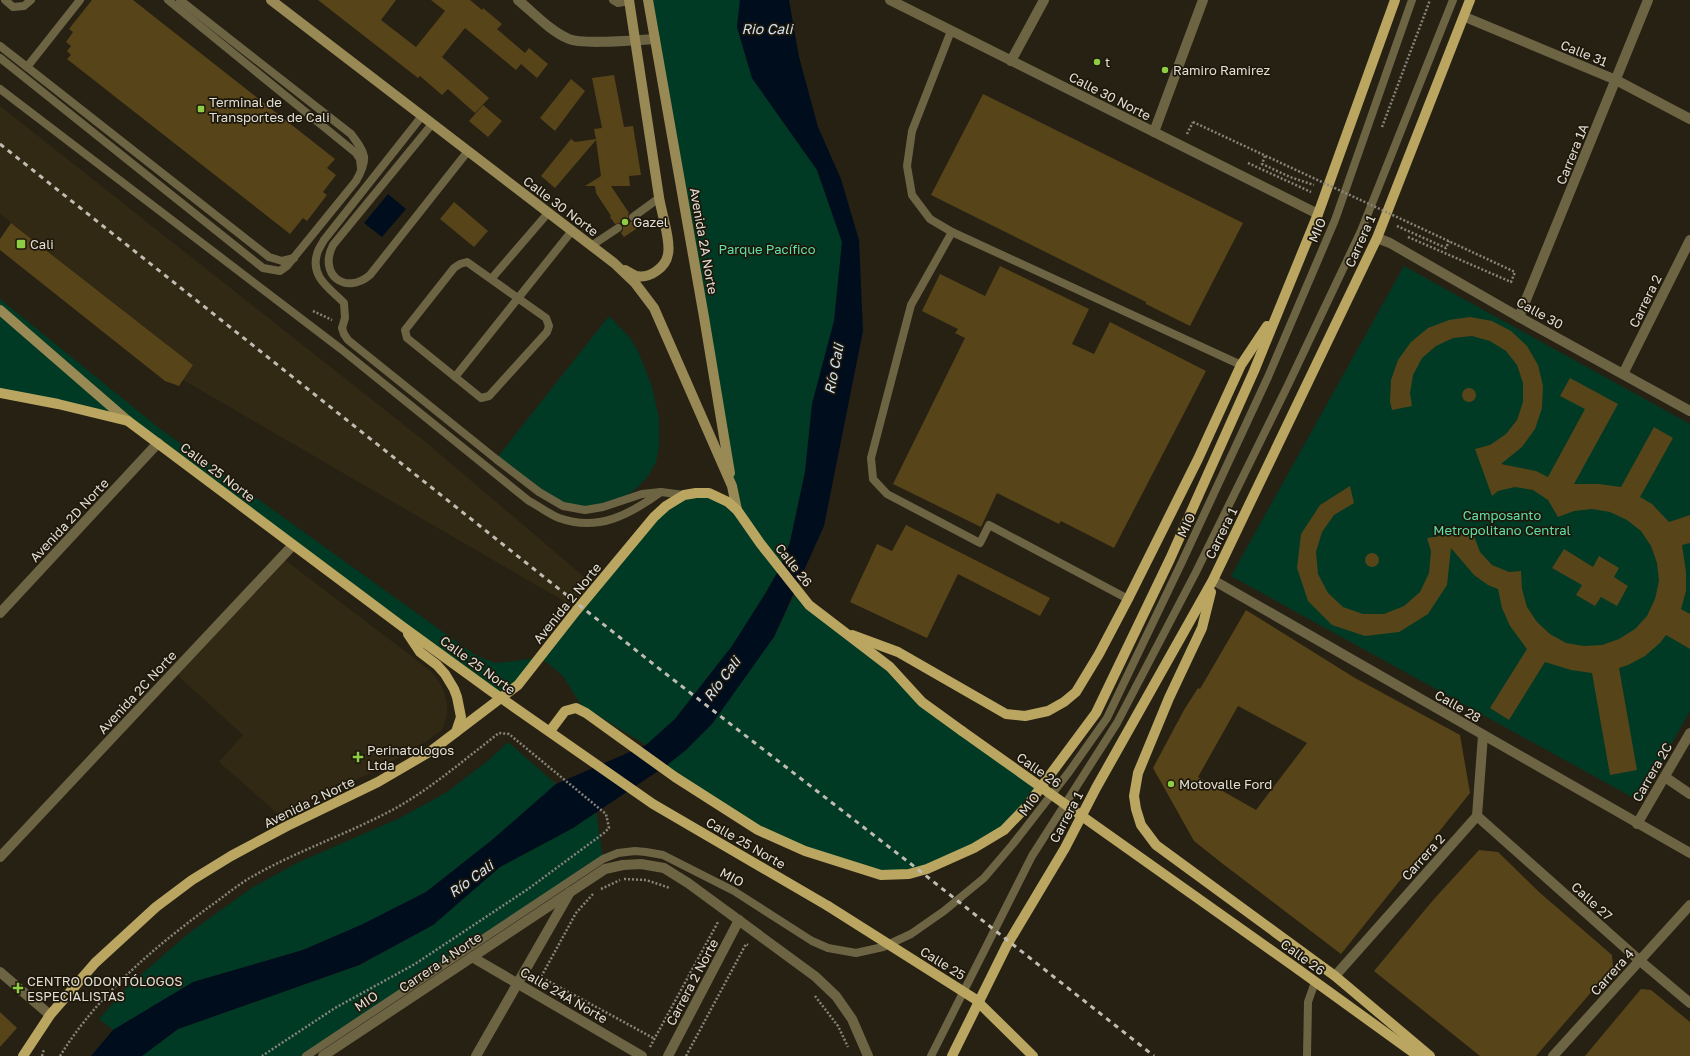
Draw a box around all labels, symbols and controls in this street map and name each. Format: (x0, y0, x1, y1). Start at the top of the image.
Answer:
water label: Rio Cali (742, 20, 795, 37)
street label: Calle 31 (1558, 36, 1610, 70)
place label: t (1105, 54, 1110, 70)
marker: t (1092, 57, 1102, 67)
place label: Ramiro Ramirez (1173, 62, 1271, 78)
marker: Ramiro Ramirez (1160, 65, 1170, 75)
street label: Calle 30 Norte (1066, 68, 1154, 124)
place label: Terminal de Transportes de Cali (209, 94, 330, 125)
marker: Terminal de Transportes de Cali (196, 104, 206, 114)
street label: Carrera 1A (1553, 121, 1592, 187)
street label: Calle 30 Norte (520, 173, 602, 239)
street label: Avenida 2A Norte (687, 187, 721, 295)
street label: Carrera 1 (1341, 212, 1379, 270)
place label: Gazel (633, 214, 668, 230)
street label: MIO (1305, 215, 1329, 245)
marker: Gazel (620, 217, 630, 227)
place label: Cali (30, 236, 54, 252)
marker: Cali (15, 238, 27, 250)
park label: Parque Pacífico (719, 241, 816, 257)
street label: Carrera 2 (1625, 272, 1665, 330)
street label: Calle 30 (1514, 294, 1566, 332)
water label: Río Cali (820, 340, 847, 395)
street label: Calle 25 Norte (178, 439, 258, 505)
street label: Avenida 2D Norte (26, 475, 112, 565)
street label: Carrera 1 (1202, 505, 1240, 561)
park label: Camposanto Metropolitano Central (1433, 507, 1571, 538)
street label: MIO (1173, 510, 1199, 540)
street label: Calle 26 (772, 540, 816, 590)
street label: Avenida 2 Norte (530, 559, 604, 647)
street label: Calle 25 Norte (437, 632, 519, 698)
street label: Avenida 2C Norte (94, 647, 180, 737)
water label: Río Cali (700, 651, 745, 704)
street label: Calle 28 (1432, 686, 1484, 726)
street label: Carrera 2C (1629, 739, 1675, 804)
place label: Perinatologos Ltda (367, 742, 454, 773)
street label: Calle 26 (1014, 749, 1064, 791)
marker: Perinatologos Ltda (352, 751, 364, 763)
street label: Avenida 2 Norte (261, 773, 357, 831)
place label: Motovalle Ford (1179, 776, 1272, 792)
marker: Motovalle Ford (1166, 779, 1176, 789)
street label: MIO (1015, 789, 1043, 819)
street label: Carrera 1 (1046, 789, 1086, 845)
street label: Calle 25 Norte (703, 814, 789, 872)
street label: Carrera 2 (1398, 831, 1448, 883)
water label: Río Cali (445, 855, 498, 900)
street label: MIO (717, 864, 747, 890)
street label: Calle 27 (1568, 878, 1616, 924)
street label: Carrera 4 Norte (396, 928, 484, 996)
street label: Carrera 2 Norte (662, 936, 722, 1028)
street label: Calle 26 (1278, 936, 1328, 978)
street label: Calle 25 (917, 943, 969, 983)
street label: Carrera 4 (1587, 945, 1637, 999)
street label: Calle 24A Norte (517, 963, 611, 1027)
place label: CENTRO ODONTÓLOGOS ESPECIALISTAS (27, 973, 183, 1004)
marker: CENTRO ODONTÓLOGOS ESPECIALISTAS (12, 982, 24, 994)
street label: MIO (351, 987, 381, 1015)

